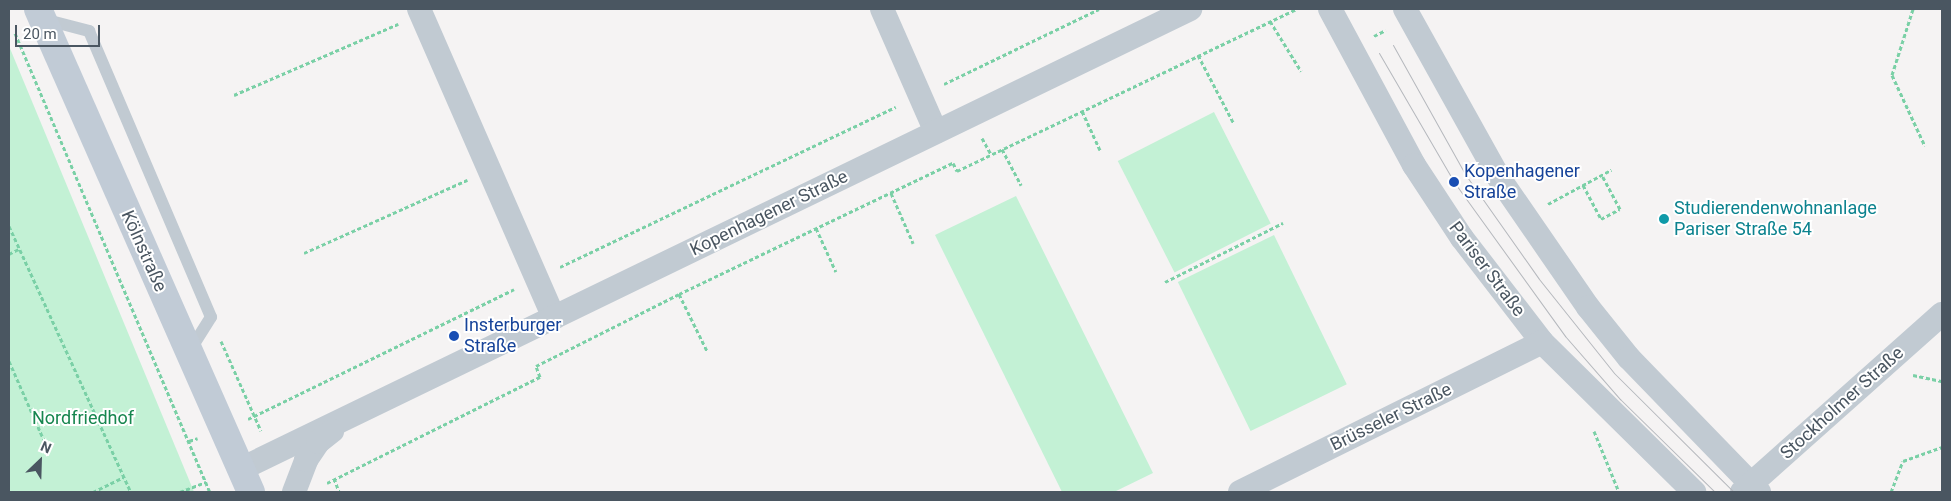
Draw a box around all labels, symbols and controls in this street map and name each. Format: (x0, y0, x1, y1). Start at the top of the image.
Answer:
scale bar (18, 15, 102, 47)
text: 20 m (23, 25, 57, 43)
place label: Kopenhagener Straße (1464, 161, 1580, 203)
street label: Kopenhagener Straße (687, 165, 851, 261)
marker: Kopenhagener Straße (1448, 176, 1460, 188)
place label: Studierendenwohnanlage Pariser Straße 54 (1674, 198, 1877, 240)
street label: Kölnstraße (117, 207, 171, 295)
marker: Studierendenwohnanlage Pariser Straße 54 (1658, 213, 1670, 225)
street label: Pariser Straße (1444, 217, 1530, 321)
place label: Insterburger Straße (464, 315, 561, 358)
marker: Insterburger Straße (448, 330, 460, 342)
street label: Stockholmer Straße (1776, 342, 1908, 464)
street label: Brüsseler Straße (1327, 378, 1455, 456)
park label: Nordfriedhof (32, 407, 134, 429)
north arrow (15, 436, 65, 486)
text: N (38, 438, 54, 457)

